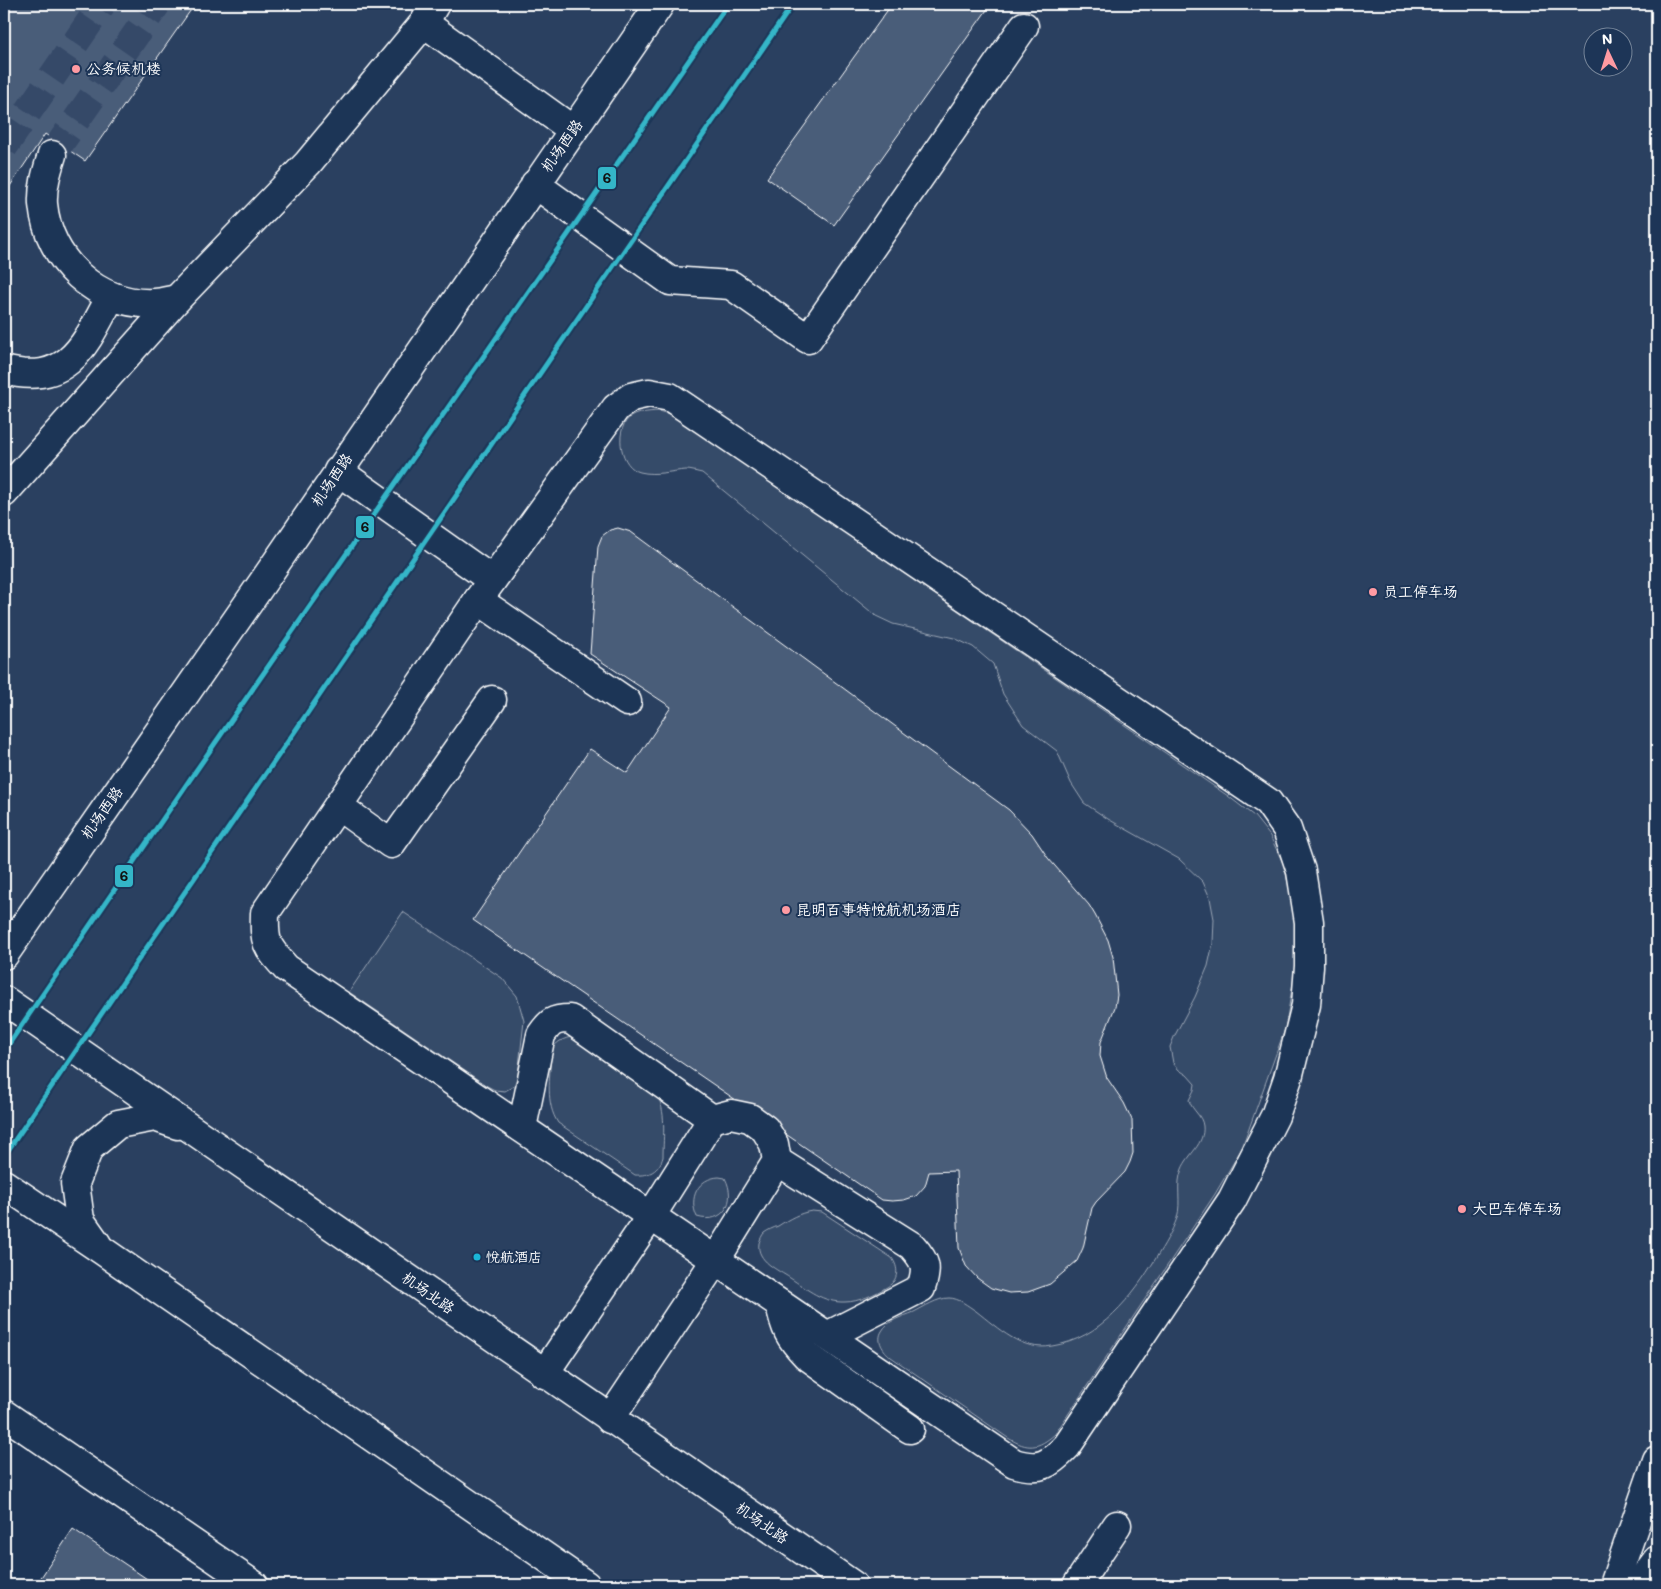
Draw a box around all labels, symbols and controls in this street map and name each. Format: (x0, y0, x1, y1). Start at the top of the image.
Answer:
north arrow (1584, 28, 1634, 78)
text: N (1601, 29, 1613, 48)
place label: 公务候机楼 (86, 58, 161, 78)
marker: 公务候机楼 (70, 63, 82, 75)
street label: 机场西路 (536, 115, 587, 176)
line badge: 6 (597, 166, 617, 190)
text: 6 (603, 168, 611, 187)
street label: 机场西路 (306, 449, 356, 510)
line badge: 6 (355, 515, 375, 539)
text: 6 (361, 517, 369, 536)
place label: 员工停车场 (1383, 581, 1458, 601)
marker: 员工停车场 (1367, 586, 1379, 598)
street label: 机场西路 (76, 782, 127, 843)
line badge: 6 (114, 864, 134, 888)
text: 6 (120, 866, 128, 885)
place label: 昆明百事特悦航机场酒店 (796, 899, 961, 919)
marker: 昆明百事特悦航机场酒店 (780, 904, 792, 916)
place label: 大巴车停车场 (1472, 1198, 1562, 1218)
marker: 大巴车停车场 (1456, 1203, 1468, 1215)
place label: 悦航酒店 (486, 1247, 542, 1266)
marker: 悦航酒店 (472, 1252, 482, 1262)
street label: 机场北路 (398, 1267, 459, 1318)
street label: 机场北路 (732, 1497, 793, 1548)

